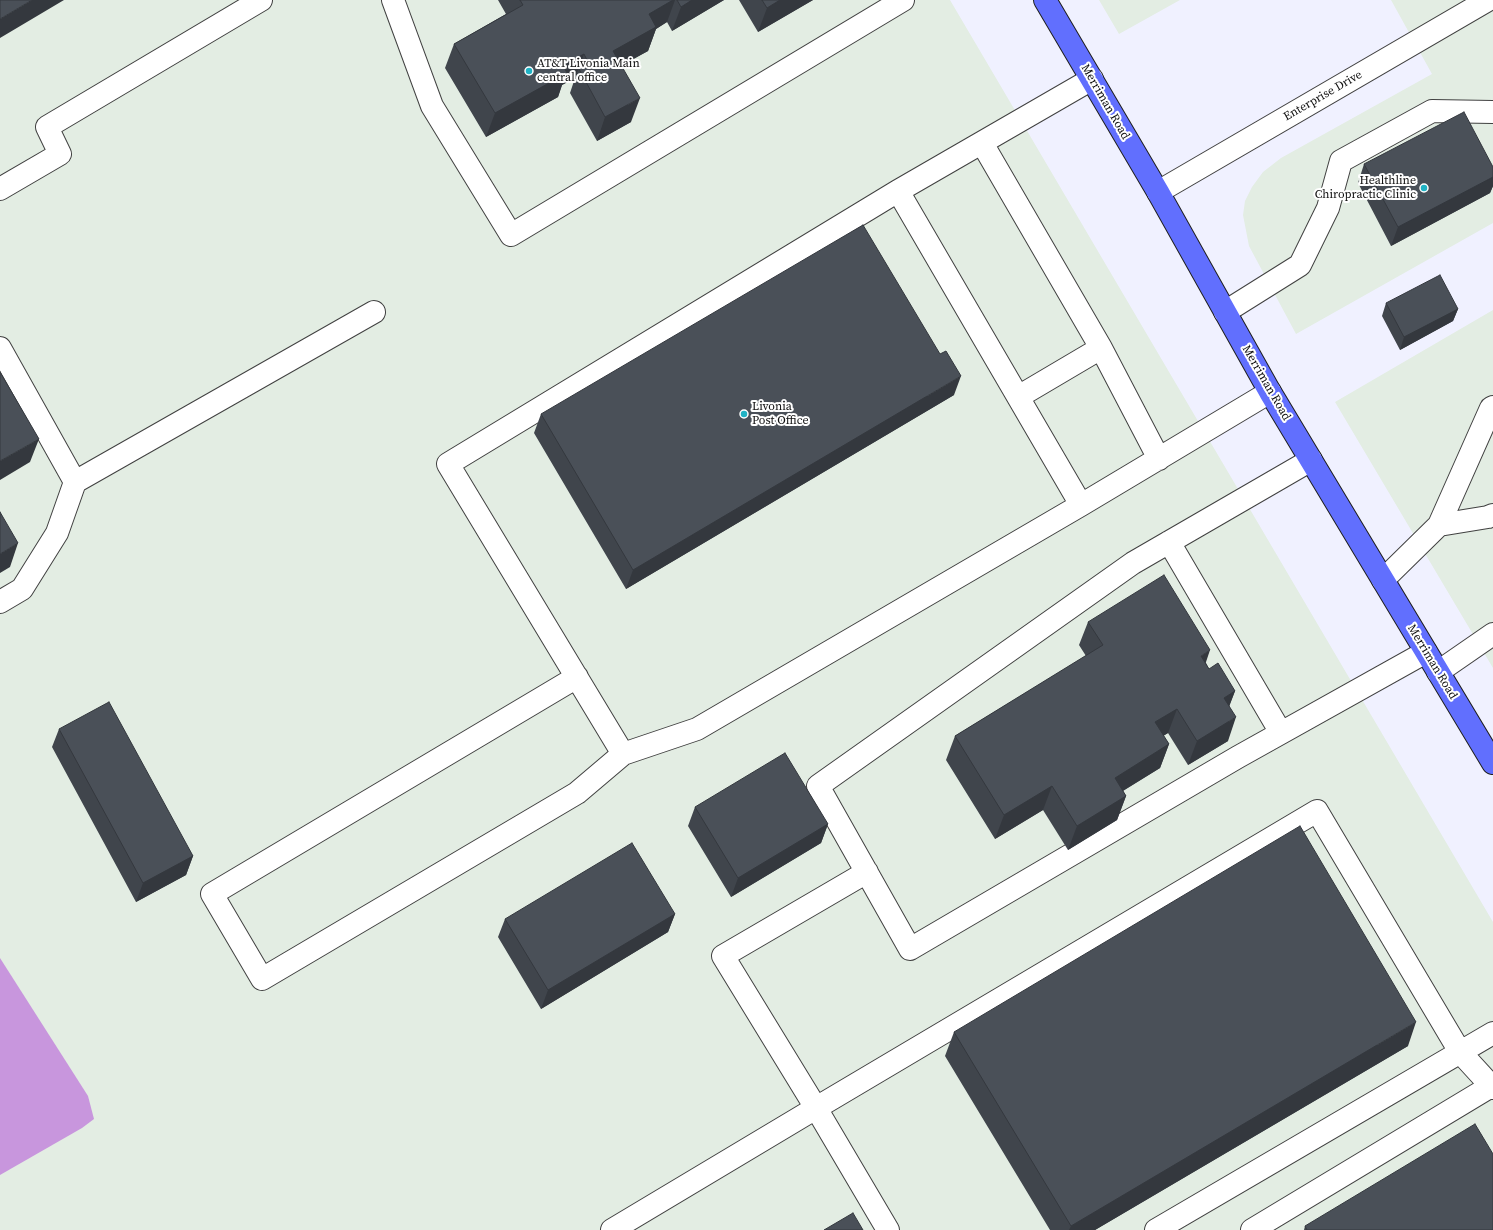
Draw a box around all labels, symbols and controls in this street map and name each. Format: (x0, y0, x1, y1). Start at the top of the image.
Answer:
place label: AT&T Livonia Main central office (537, 57, 640, 85)
street label: Merriman Road (1078, 62, 1132, 142)
marker: AT&T Livonia Main central office (524, 66, 534, 76)
street label: Enterprise Drive (1281, 68, 1365, 124)
place label: Healthline Chiropractic Clinic (1315, 174, 1416, 202)
marker: Healthline Chiropractic Clinic (1419, 183, 1429, 193)
street label: Merriman Road (1239, 343, 1293, 423)
place label: Livonia Post Office (752, 400, 809, 428)
marker: Livonia Post Office (739, 409, 749, 419)
street label: Merriman Road (1404, 622, 1460, 702)

